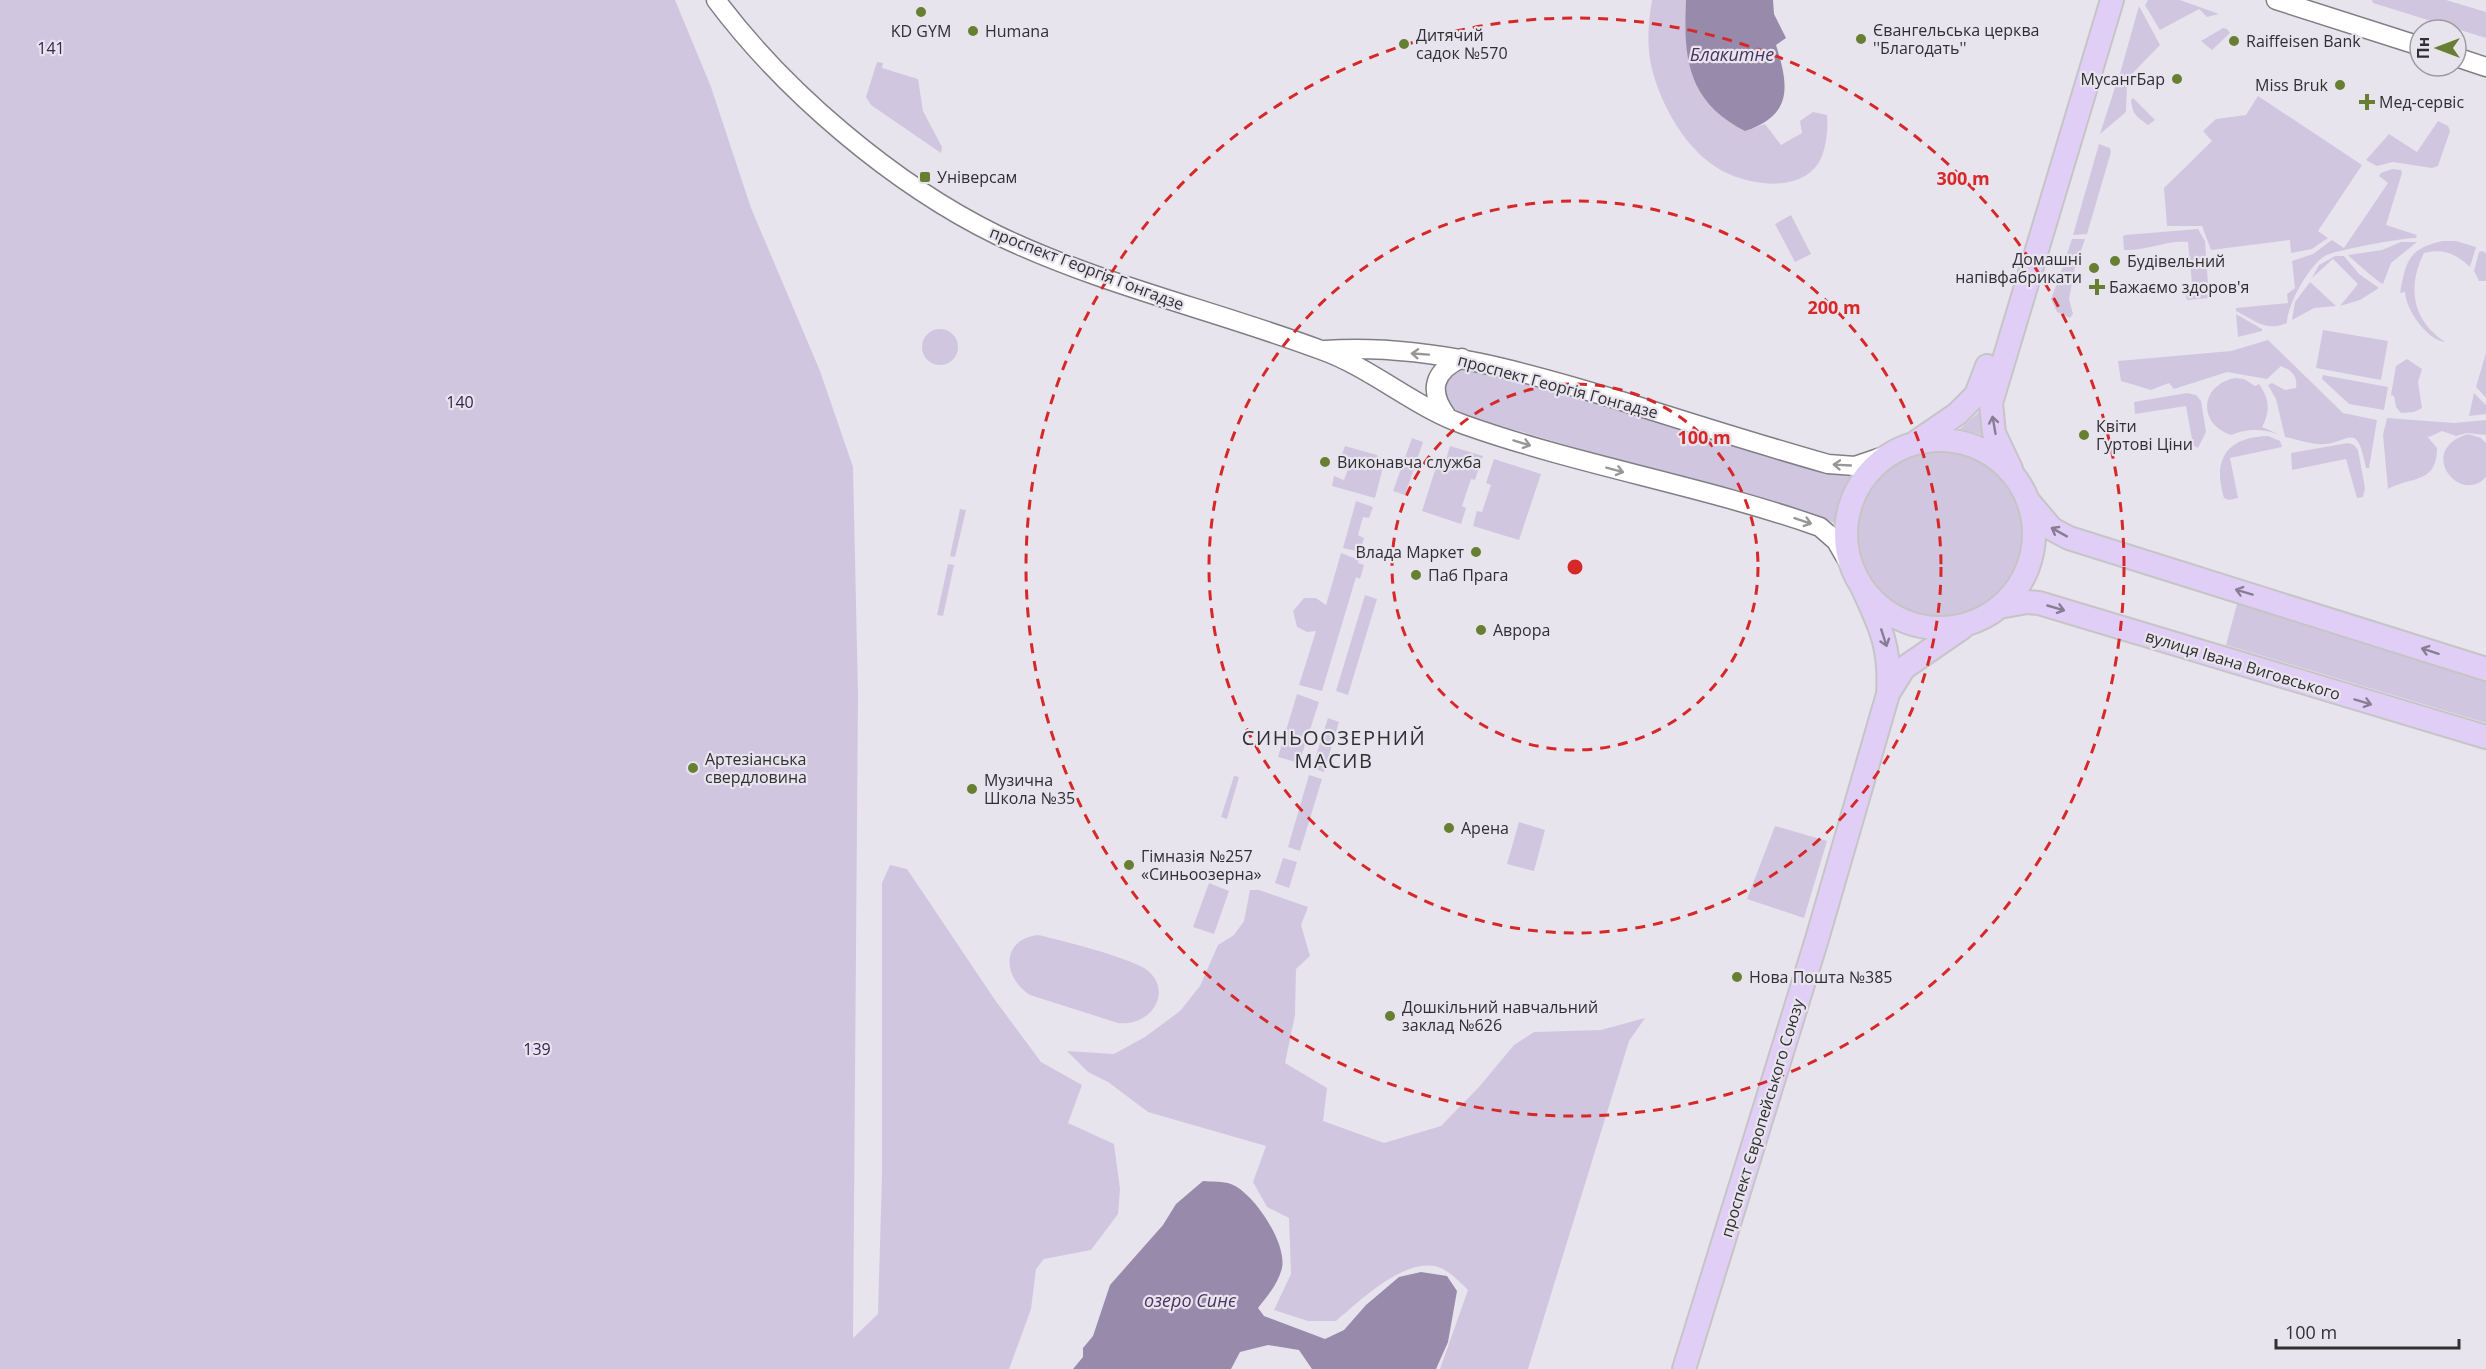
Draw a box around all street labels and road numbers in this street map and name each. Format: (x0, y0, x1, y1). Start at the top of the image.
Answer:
street label: проспект Георгія Гонгадзе (987, 221, 1187, 315)
street label: проспект Георгія Гонгадзе (1456, 349, 1660, 423)
street label: вулиця Івана Виговського (2143, 625, 2343, 705)
street label: проспект Європейського Союзу (1715, 995, 1809, 1240)

